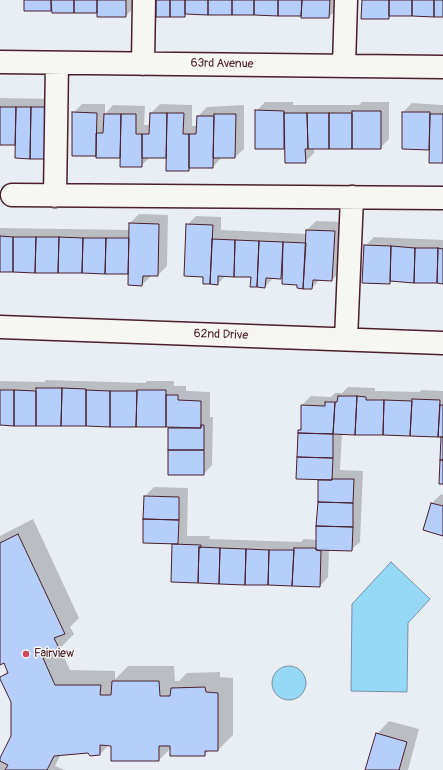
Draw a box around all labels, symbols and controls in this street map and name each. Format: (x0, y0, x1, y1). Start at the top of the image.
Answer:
street label: 63rd Avenue (190, 56, 254, 72)
street label: 62nd Drive (193, 327, 249, 343)
place label: Fairview (34, 647, 74, 661)
marker: Fairview (21, 649, 31, 659)

